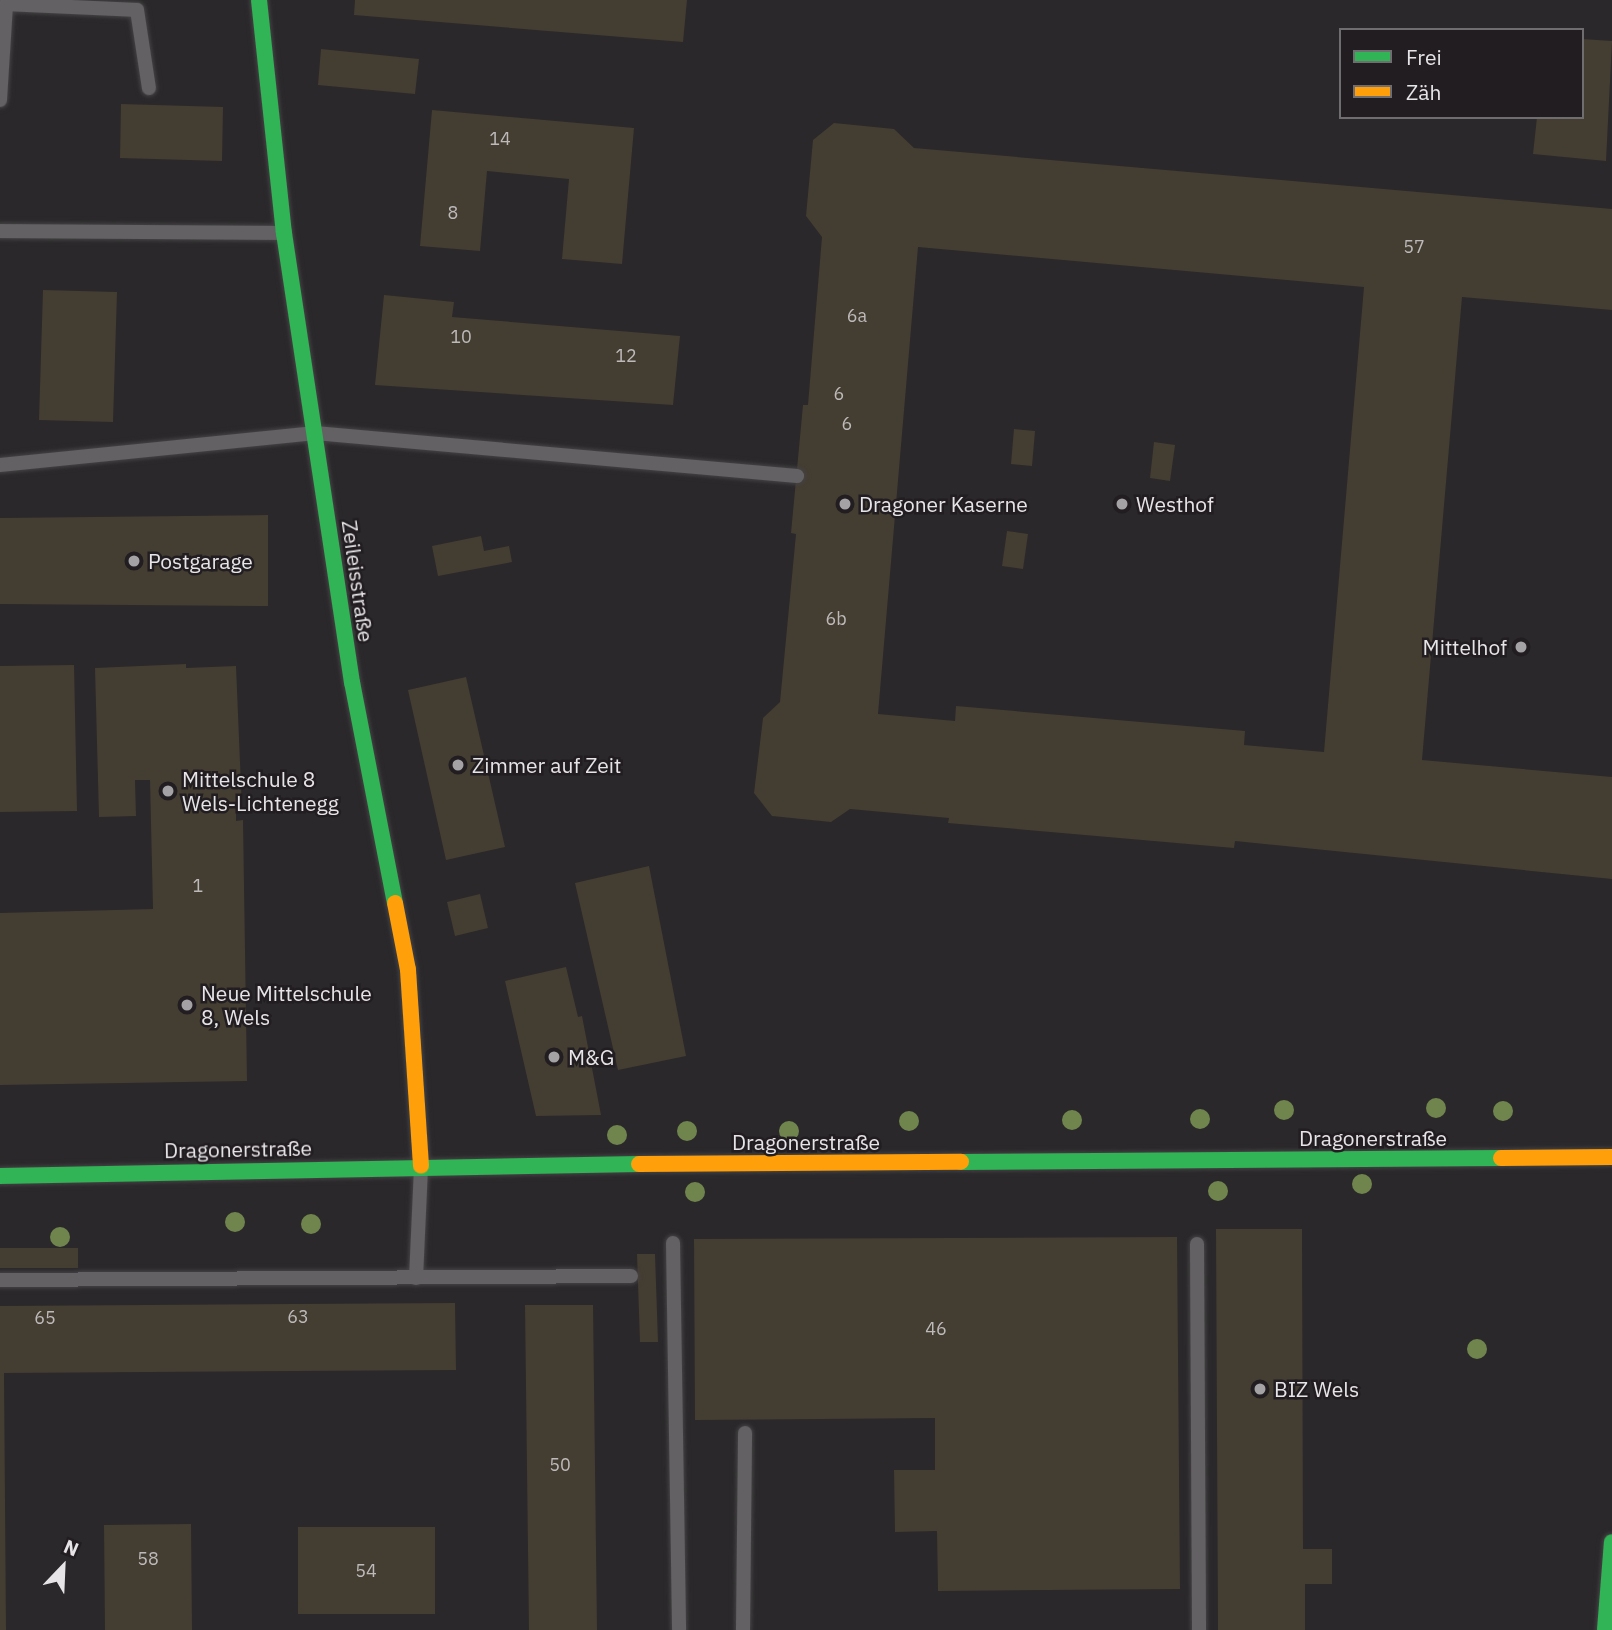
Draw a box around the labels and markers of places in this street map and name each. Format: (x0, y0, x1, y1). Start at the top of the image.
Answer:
place label: Dragoner Kaserne (859, 491, 1028, 517)
place label: Westhof (1136, 491, 1214, 517)
marker: Dragoner Kaserne (837, 496, 853, 512)
marker: Westhof (1114, 496, 1130, 512)
place label: Postgarage (148, 548, 253, 574)
marker: Postgarage (126, 553, 142, 569)
place label: Mittelhof (1423, 634, 1507, 660)
marker: Mittelhof (1513, 639, 1529, 655)
place label: Zimmer auf Zeit (472, 752, 621, 778)
marker: Zimmer auf Zeit (450, 757, 466, 773)
place label: Mittelschule 8 Wels-Lichtenegg (182, 766, 339, 816)
marker: Mittelschule 8 Wels-Lichtenegg (160, 783, 176, 799)
place label: Neue Mittelschule 8, Wels (201, 980, 372, 1030)
marker: Neue Mittelschule 8, Wels (179, 997, 195, 1013)
place label: M&G (568, 1044, 614, 1070)
marker: M&G (546, 1049, 562, 1065)
place label: BIZ Wels (1274, 1376, 1359, 1402)
marker: BIZ Wels (1252, 1381, 1268, 1397)

